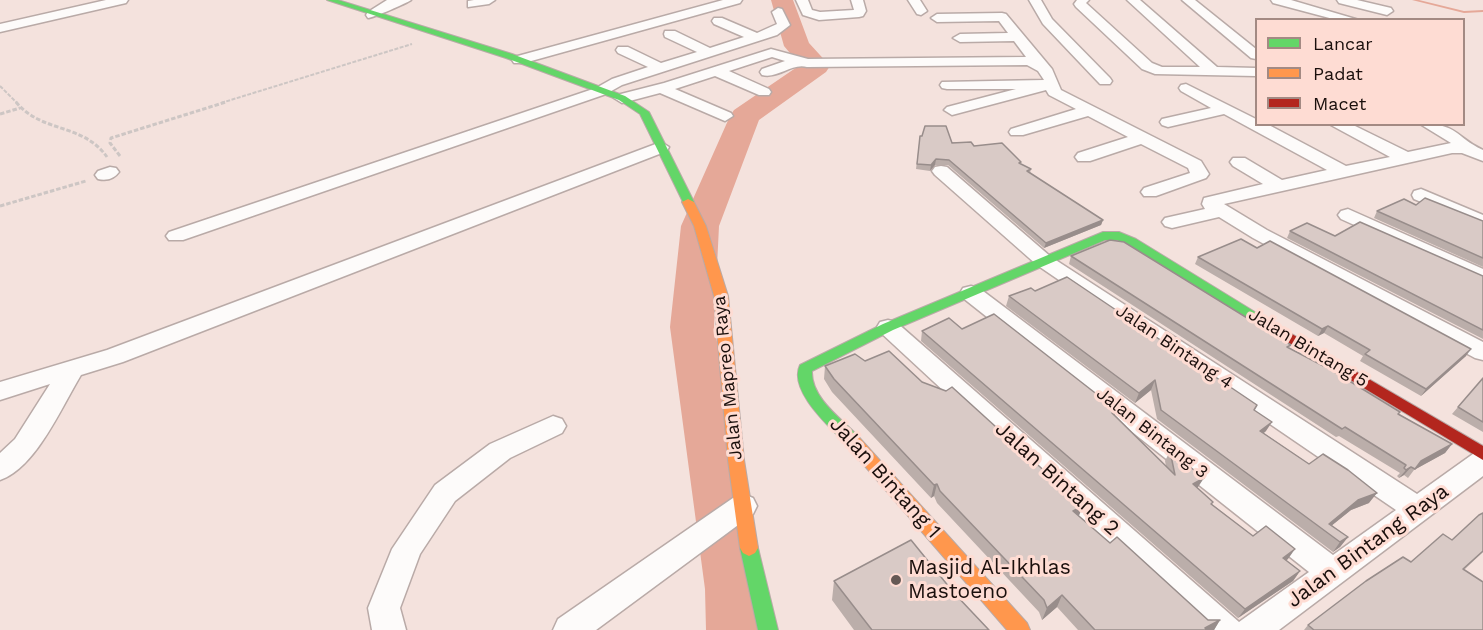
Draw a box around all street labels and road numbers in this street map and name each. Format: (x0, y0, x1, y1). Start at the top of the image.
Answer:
street label: Jalan Mapreo Raya (709, 295, 747, 461)
street label: Jalan Bintang 4 (1112, 300, 1236, 394)
street label: Jalan Bintang 5 (1244, 304, 1372, 392)
street label: Jalan Bintang 3 (1092, 383, 1212, 483)
street label: Jalan Bintang 1 (824, 412, 946, 544)
street label: Jalan Bintang 2 (990, 417, 1124, 541)
street label: Jalan Bintang Raya (1282, 479, 1454, 613)

